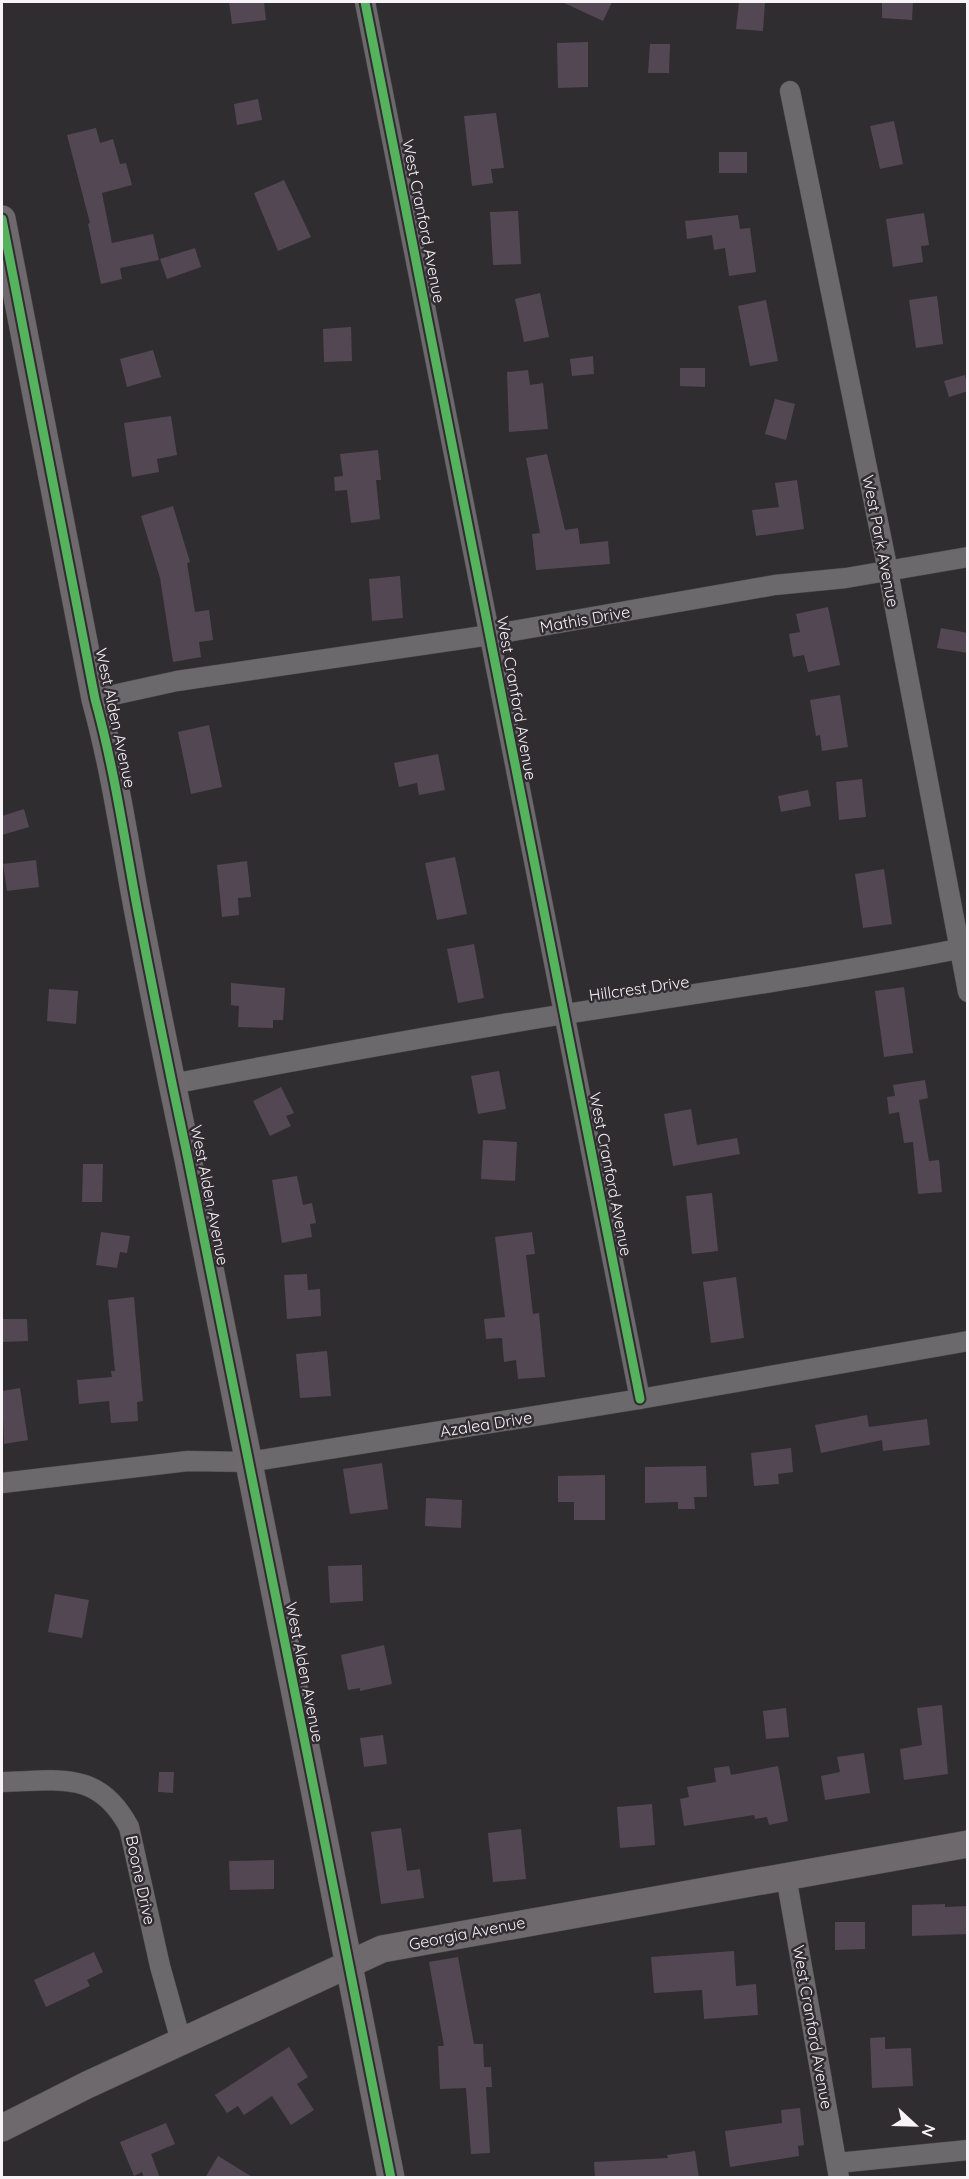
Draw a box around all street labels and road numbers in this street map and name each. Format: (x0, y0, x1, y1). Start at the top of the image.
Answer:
street label: West Cranford Avenue (398, 137, 450, 305)
street label: West Park Avenue (858, 473, 904, 609)
street label: Mathis Drive (538, 601, 632, 637)
street label: West Cranford Avenue (493, 614, 541, 782)
street label: West Alden Avenue (91, 646, 141, 790)
street label: Hillcrest Drive (588, 971, 690, 1005)
street label: West Cranford Avenue (585, 1090, 637, 1258)
street label: West Alden Avenue (187, 1123, 233, 1267)
street label: Azalea Drive (439, 1407, 533, 1441)
street label: West Alden Avenue (282, 1600, 328, 1744)
street label: Boone Drive (122, 1833, 160, 1927)
street label: Georgia Avenue (407, 1912, 527, 1954)
street label: West Cranford Avenue (789, 1943, 837, 2111)

